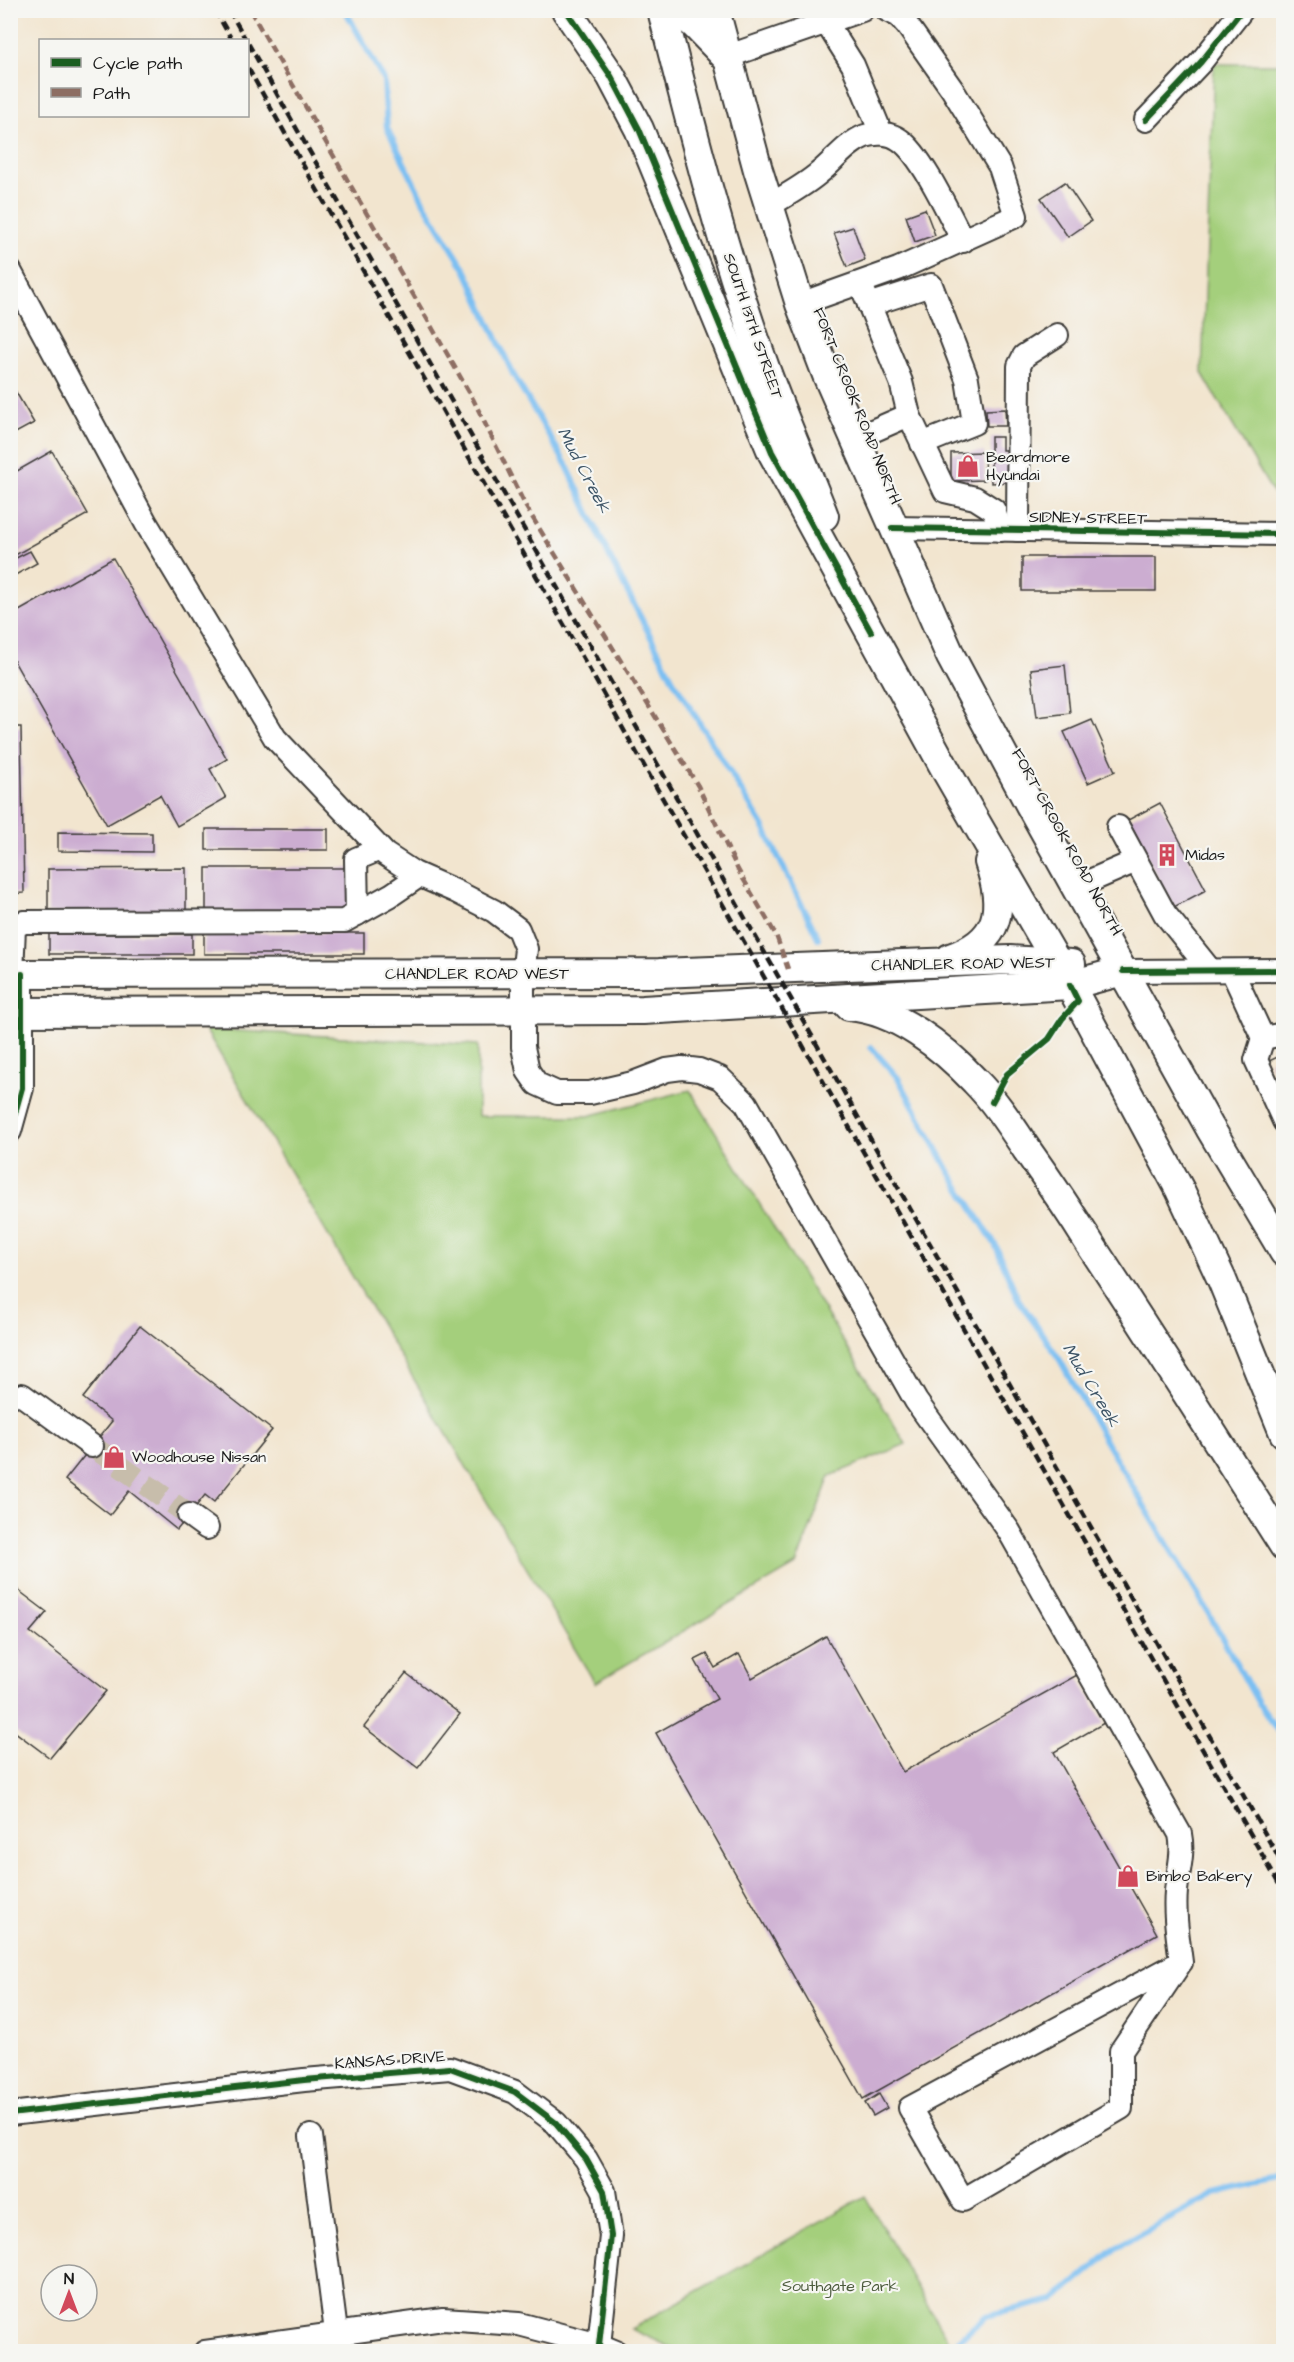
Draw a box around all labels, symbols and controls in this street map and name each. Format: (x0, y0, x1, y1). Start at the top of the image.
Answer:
legend (39, 39, 249, 117)
text: Cycle path (93, 51, 182, 77)
text: Path (93, 81, 130, 106)
street label: SOUTH 13TH STREET (718, 250, 788, 402)
street label: FORT CROOK ROAD NORTH (807, 304, 907, 508)
water label: Mud Creek (551, 423, 617, 518)
place label: Beardmore Hyundai (986, 446, 1070, 487)
shop icon: Beardmore Hyundai (955, 453, 981, 479)
street label: SIDNEY STREET (1029, 506, 1147, 530)
street label: FORT CROOK ROAD NORTH (1006, 744, 1128, 940)
building icon: Midas (1154, 842, 1180, 868)
place label: Midas (1185, 844, 1225, 866)
street label: CHANDLER ROAD WEST (871, 951, 1055, 977)
street label: CHANDLER ROAD WEST (385, 963, 569, 985)
water label: Mud Creek (1056, 1338, 1126, 1432)
shop icon: Woodhouse Nissan (101, 1444, 127, 1470)
place label: Woodhouse Nissan (132, 1446, 266, 1468)
shop icon: Bimbo Bakery (1115, 1863, 1141, 1889)
place label: Bimbo Bakery (1146, 1865, 1252, 1888)
street label: KANSAS DRIVE (334, 2045, 447, 2075)
north arrow (39, 2263, 99, 2323)
text: N (64, 2268, 74, 2290)
park label: Southgate Park (782, 2275, 899, 2298)

